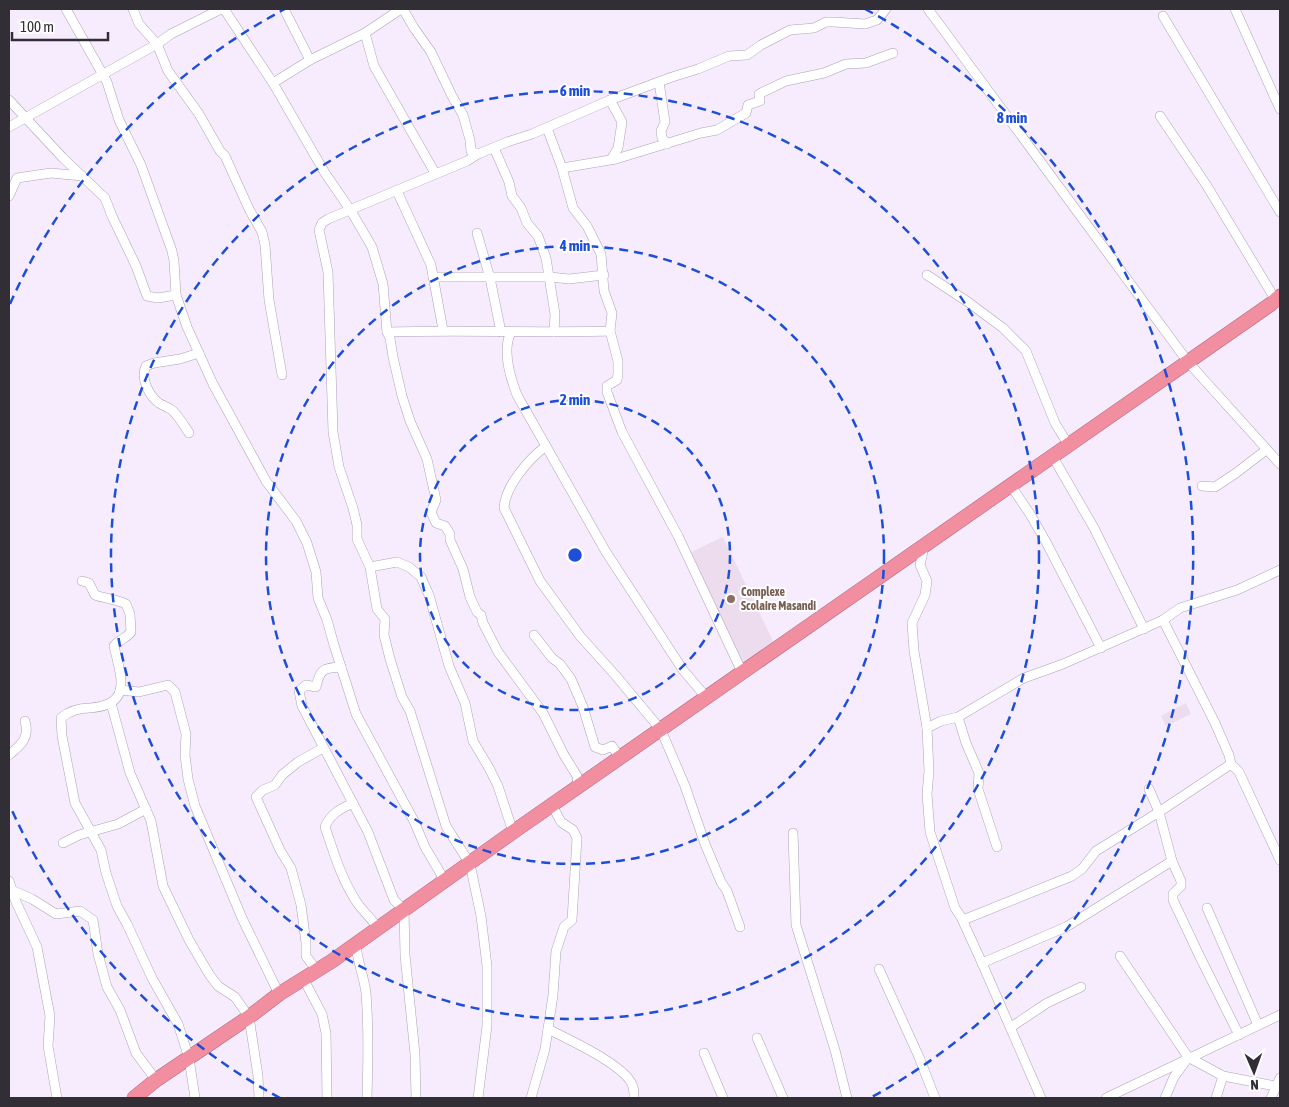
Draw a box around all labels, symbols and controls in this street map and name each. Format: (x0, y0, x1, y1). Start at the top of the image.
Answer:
scale bar (12, 10, 109, 42)
text: 100 m (20, 18, 54, 35)
text: 6 min (560, 82, 590, 99)
text: 8 min (997, 109, 1027, 126)
text: 4 min (559, 237, 590, 254)
text: 2 min (560, 391, 590, 408)
centre of rings (566, 546, 584, 564)
place label: Complexe Scolaire Masandi (741, 585, 816, 613)
marker: Complexe Scolaire Masandi (725, 593, 737, 605)
north arrow (1229, 1047, 1279, 1097)
text: N (1250, 1077, 1259, 1093)

